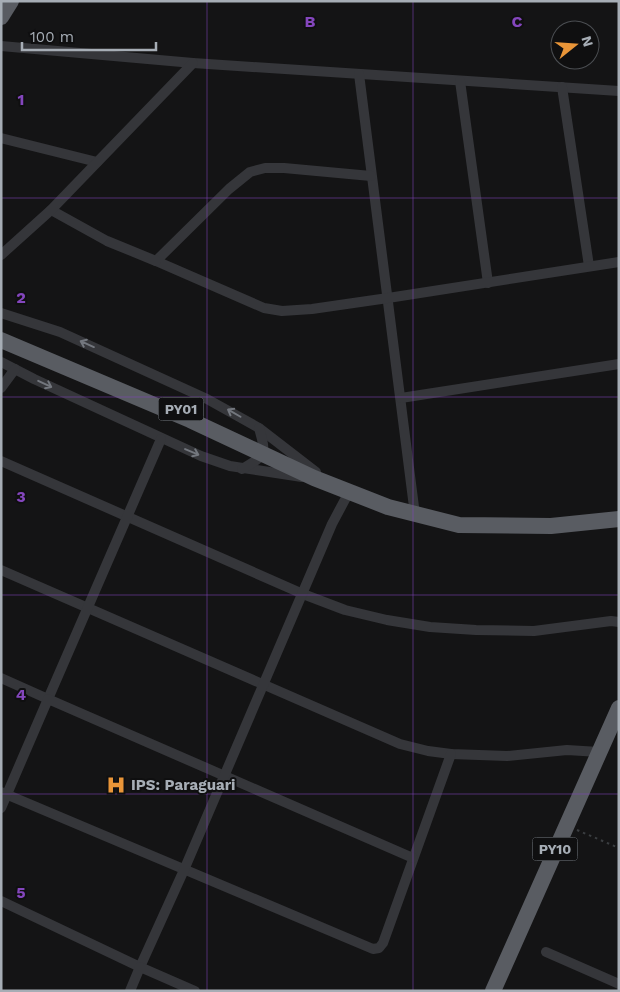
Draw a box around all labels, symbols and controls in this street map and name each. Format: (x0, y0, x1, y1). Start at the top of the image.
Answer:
text: B (305, 12, 316, 31)
text: C (512, 12, 523, 31)
scale bar (22, 20, 156, 52)
north arrow (550, 20, 600, 70)
text: 100 m (30, 28, 74, 46)
text: N (578, 34, 597, 48)
text: 1 (18, 90, 24, 109)
text: 2 (16, 288, 26, 307)
one-way arrow (80, 338, 95, 348)
one-way arrow (37, 379, 52, 389)
road number: PY01 (158, 398, 204, 420)
one-way arrow (227, 408, 242, 418)
one-way arrow (184, 448, 199, 458)
text: 3 (16, 487, 26, 506)
text: 4 (16, 685, 26, 704)
hospital icon: IPS: Paraguari (105, 774, 127, 796)
place label: IPS: Paraguari (131, 776, 236, 794)
road number: PY10 (532, 838, 578, 861)
text: 5 (16, 883, 26, 902)

